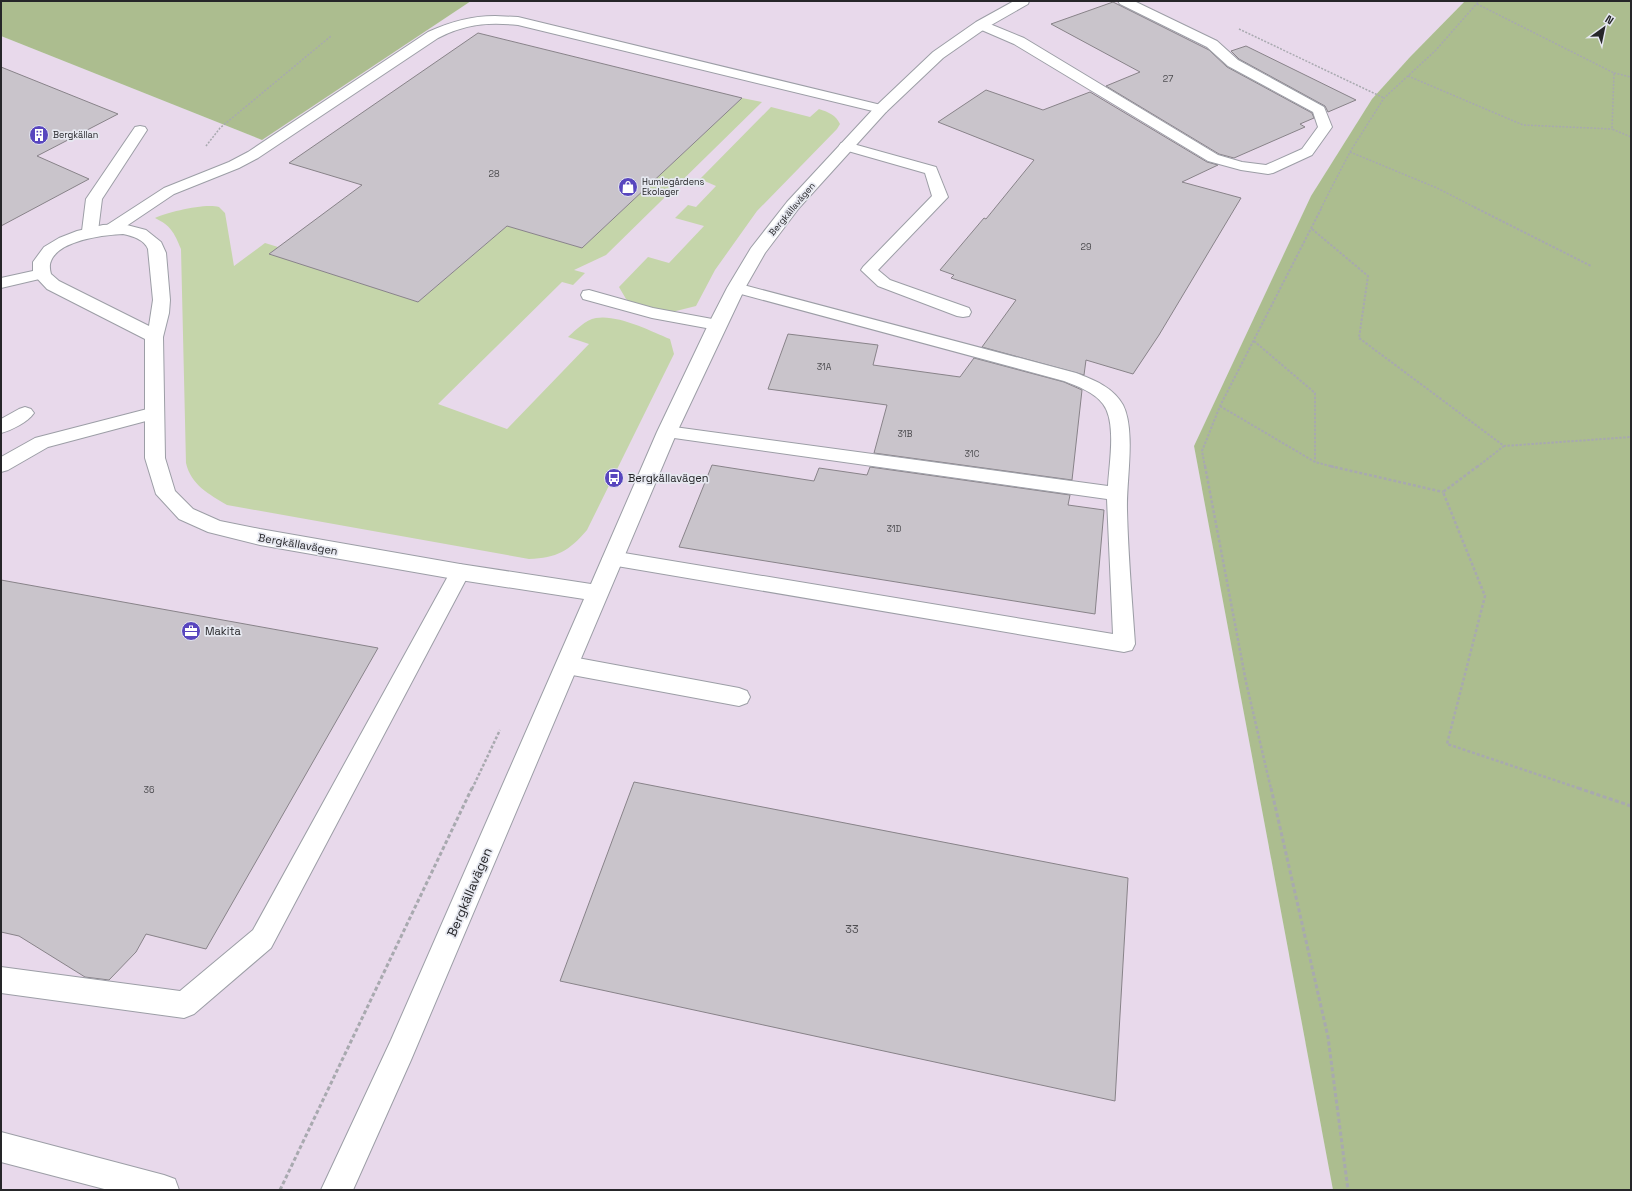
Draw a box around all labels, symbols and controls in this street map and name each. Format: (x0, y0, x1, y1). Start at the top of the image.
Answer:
north arrow (1584, 8, 1624, 48)
text: N (1603, 12, 1616, 27)
house number: 27 (1163, 73, 1173, 85)
building icon: Bergkällan (28, 124, 50, 146)
place label: Bergkällan (53, 129, 98, 141)
house number: 28 (488, 168, 500, 180)
shop icon: Humlegårdens Ekolager (617, 176, 639, 198)
place label: Humlegårdens Ekolager (642, 176, 705, 198)
street label: Bergkällavägen (766, 180, 818, 238)
house number: 29 (1081, 241, 1091, 253)
house number: 31A (817, 361, 832, 373)
house number: 31B (897, 428, 913, 440)
house number: 31C (965, 448, 980, 460)
bus stop icon: Bergkällavägen (603, 467, 625, 489)
place label: Bergkällavägen (628, 471, 709, 485)
house number: 31D (886, 523, 902, 535)
street label: Bergkällavägen (257, 530, 339, 558)
office icon: Makita (180, 620, 202, 642)
place label: Makita (205, 624, 241, 638)
house number: 36 (144, 784, 155, 796)
street label: Bergkällavägen (443, 845, 496, 939)
house number: 33 (845, 922, 859, 936)

